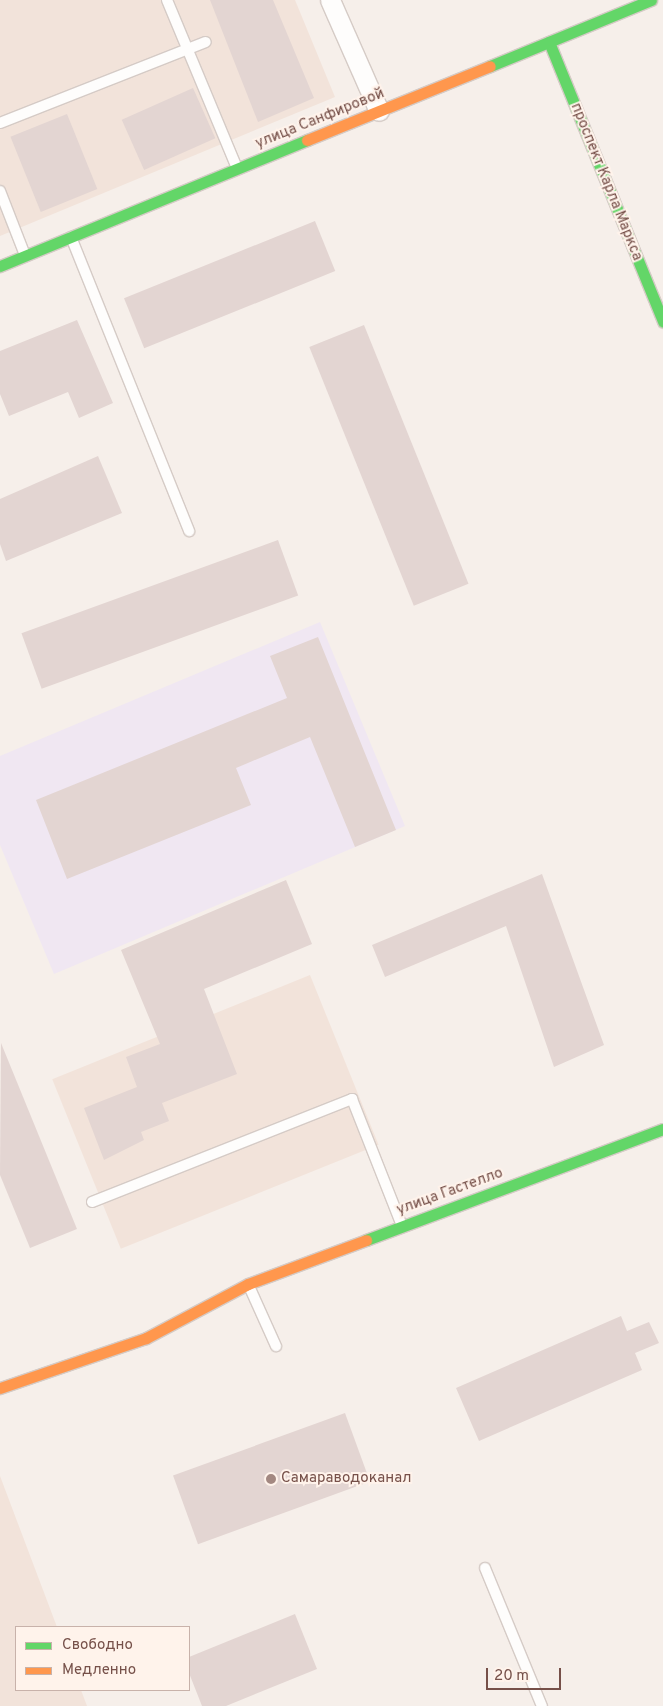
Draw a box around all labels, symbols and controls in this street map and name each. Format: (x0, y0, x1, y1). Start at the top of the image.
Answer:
street label: улица Санфировой (253, 85, 387, 153)
street label: проспект Карла Маркса (566, 101, 646, 263)
street label: улица Гастелло (394, 1164, 506, 1220)
place label: Самараводоканал (281, 1470, 411, 1488)
marker: Самараводоканал (265, 1473, 277, 1485)
legend (15, 1626, 190, 1691)
text: Свободно (62, 1636, 133, 1655)
scale bar (488, 1658, 563, 1690)
text: Медленно (62, 1661, 136, 1680)
text: 20 m (494, 1667, 529, 1686)

